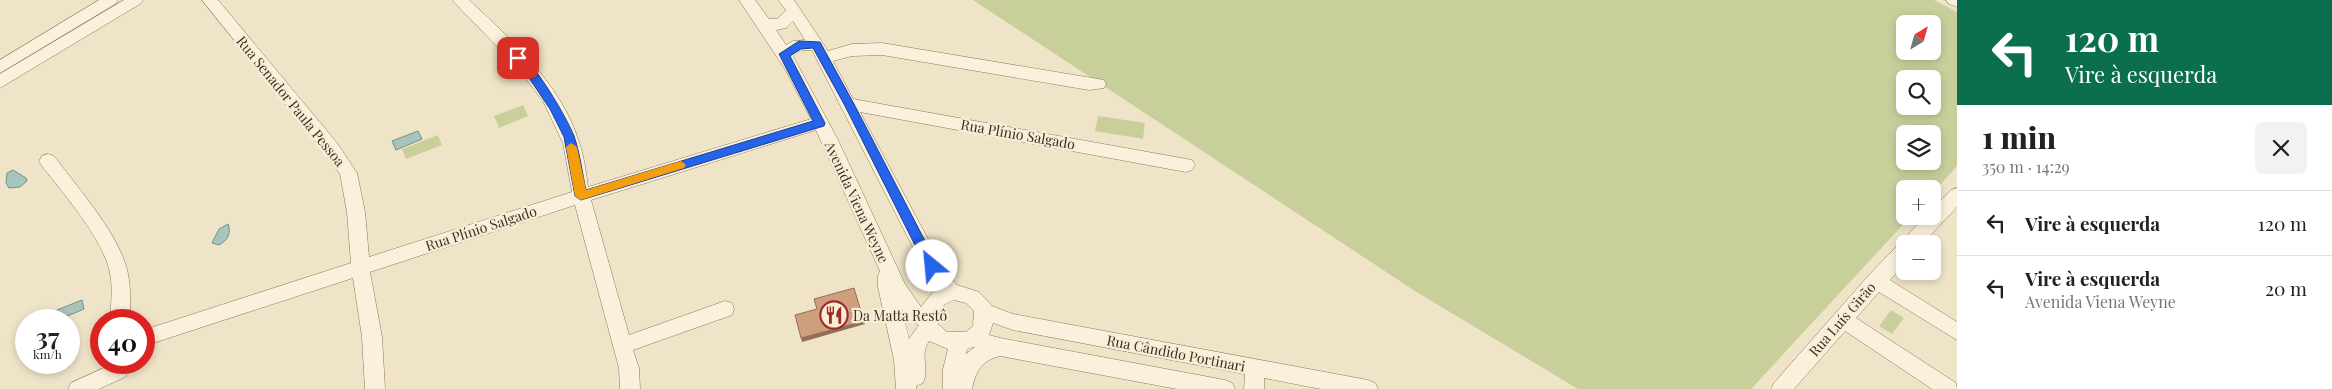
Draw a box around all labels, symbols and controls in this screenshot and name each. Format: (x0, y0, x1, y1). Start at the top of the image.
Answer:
text: 120 m (2065, 14, 2159, 61)
north arrow (1896, 15, 1941, 60)
map controls (1896, 15, 1941, 280)
icon: left (1982, 20, 2047, 85)
street label: Rua Senador Paula Pessoa (232, 32, 350, 170)
pin (497, 37, 539, 79)
icon: arrive (504, 44, 532, 72)
text: Vire à esquerda (2065, 59, 2217, 89)
button: search (1896, 70, 1941, 115)
street label: Rua Plínio Salgado (959, 115, 1077, 153)
text: 1 min (1982, 117, 2056, 157)
button: close (2255, 122, 2307, 174)
button: layers (1896, 125, 1941, 170)
street label: Avenida Viena Weyne (820, 137, 893, 266)
text: 350 m · 14:29 (1982, 156, 2070, 177)
button: + (1896, 180, 1941, 225)
street label: Rua Plínio Salgado (423, 201, 539, 255)
icon: left (1982, 209, 2010, 237)
text: Vire à esquerda (2025, 210, 2160, 236)
text: 120 m (2258, 210, 2307, 236)
button: − (1896, 235, 1941, 280)
position arrow (905, 239, 957, 291)
text: Vire à esquerda (2025, 265, 2160, 291)
icon: left (1982, 274, 2010, 302)
text: 20 m (2265, 275, 2307, 301)
street label: Rua Luís Girão (1804, 278, 1880, 360)
text: Avenida Viena Weyne (2025, 291, 2176, 312)
restaurant icon: Da Matta Restô (819, 300, 849, 330)
place label: Da Matta Restô (853, 306, 947, 325)
speed limit sign: 40 (90, 309, 155, 374)
text: 37 (36, 319, 59, 352)
street label: Rua Cândido Portinari (1105, 330, 1247, 376)
text: km/h (33, 346, 62, 362)

